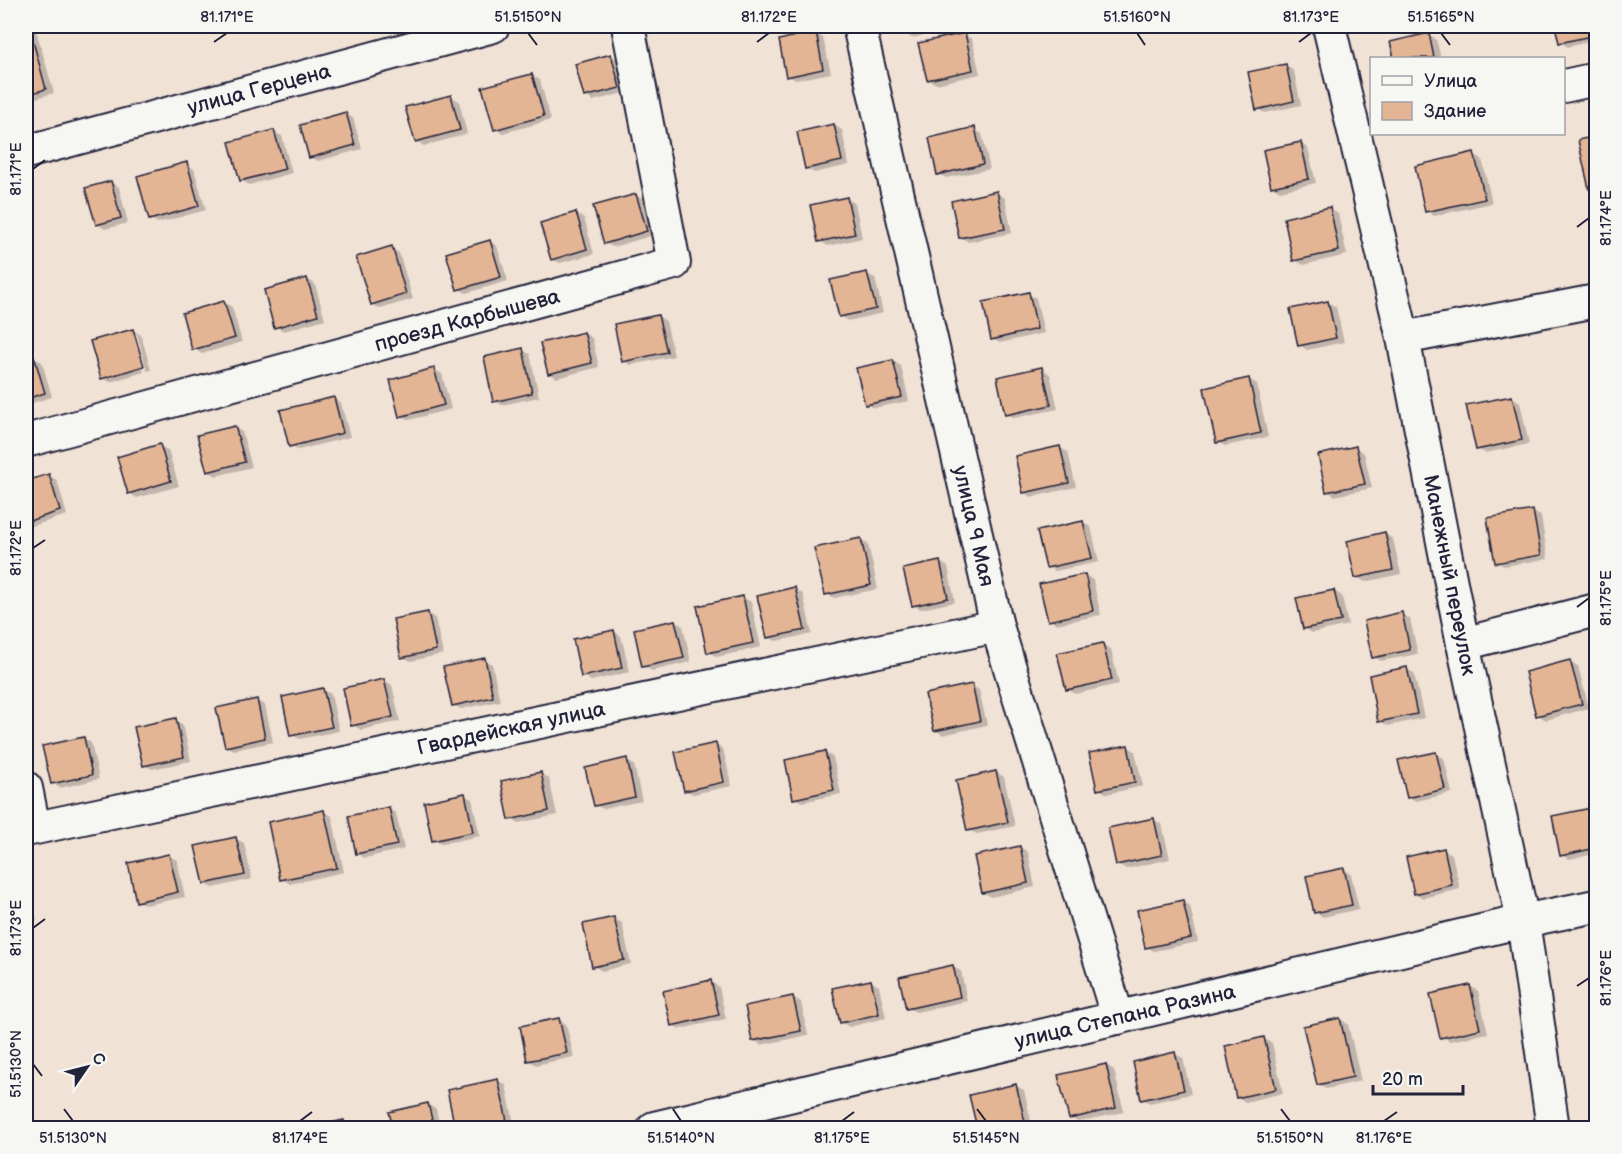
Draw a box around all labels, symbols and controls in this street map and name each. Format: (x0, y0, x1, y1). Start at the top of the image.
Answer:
text: 81.171°E (200, 8, 254, 27)
text: 51.5150°N (494, 8, 562, 27)
text: 81.172°E (741, 8, 797, 27)
text: 51.5160°N (1103, 8, 1171, 27)
text: 81.173°E (1283, 8, 1339, 27)
text: 51.5165°N (1407, 8, 1475, 27)
legend (1370, 57, 1565, 135)
street label: улица Герцена (185, 58, 334, 121)
text: Улица (1424, 71, 1478, 92)
text: Здание (1424, 101, 1486, 122)
text: 81.171°E (7, 142, 26, 196)
text: 81.174°E (1597, 190, 1616, 246)
street label: проезд Карбышева (372, 284, 563, 357)
street label: улица 9 Мая (947, 463, 1000, 589)
street label: Манежный переулок (1418, 473, 1481, 678)
text: 81.172°E (7, 520, 26, 576)
text: 81.175°E (1597, 570, 1616, 626)
street label: Гвардейская улица (415, 696, 608, 761)
text: 81.173°E (7, 900, 26, 956)
text: 81.176°E (1597, 950, 1616, 1006)
street label: улица Степана Разина (1012, 979, 1238, 1054)
text: 51.5130°N (7, 1030, 26, 1098)
north arrow (57, 1037, 117, 1097)
text: С (87, 1049, 109, 1069)
scale bar (1373, 1058, 1463, 1096)
text: 20 m (1382, 1069, 1423, 1090)
text: 51.5130°N (39, 1129, 107, 1148)
text: 81.174°E (272, 1129, 328, 1148)
text: 51.5140°N (647, 1129, 715, 1148)
text: 81.175°E (814, 1129, 870, 1148)
text: 51.5145°N (952, 1129, 1020, 1148)
text: 51.5150°N (1256, 1129, 1324, 1148)
text: 81.176°E (1356, 1129, 1412, 1148)

